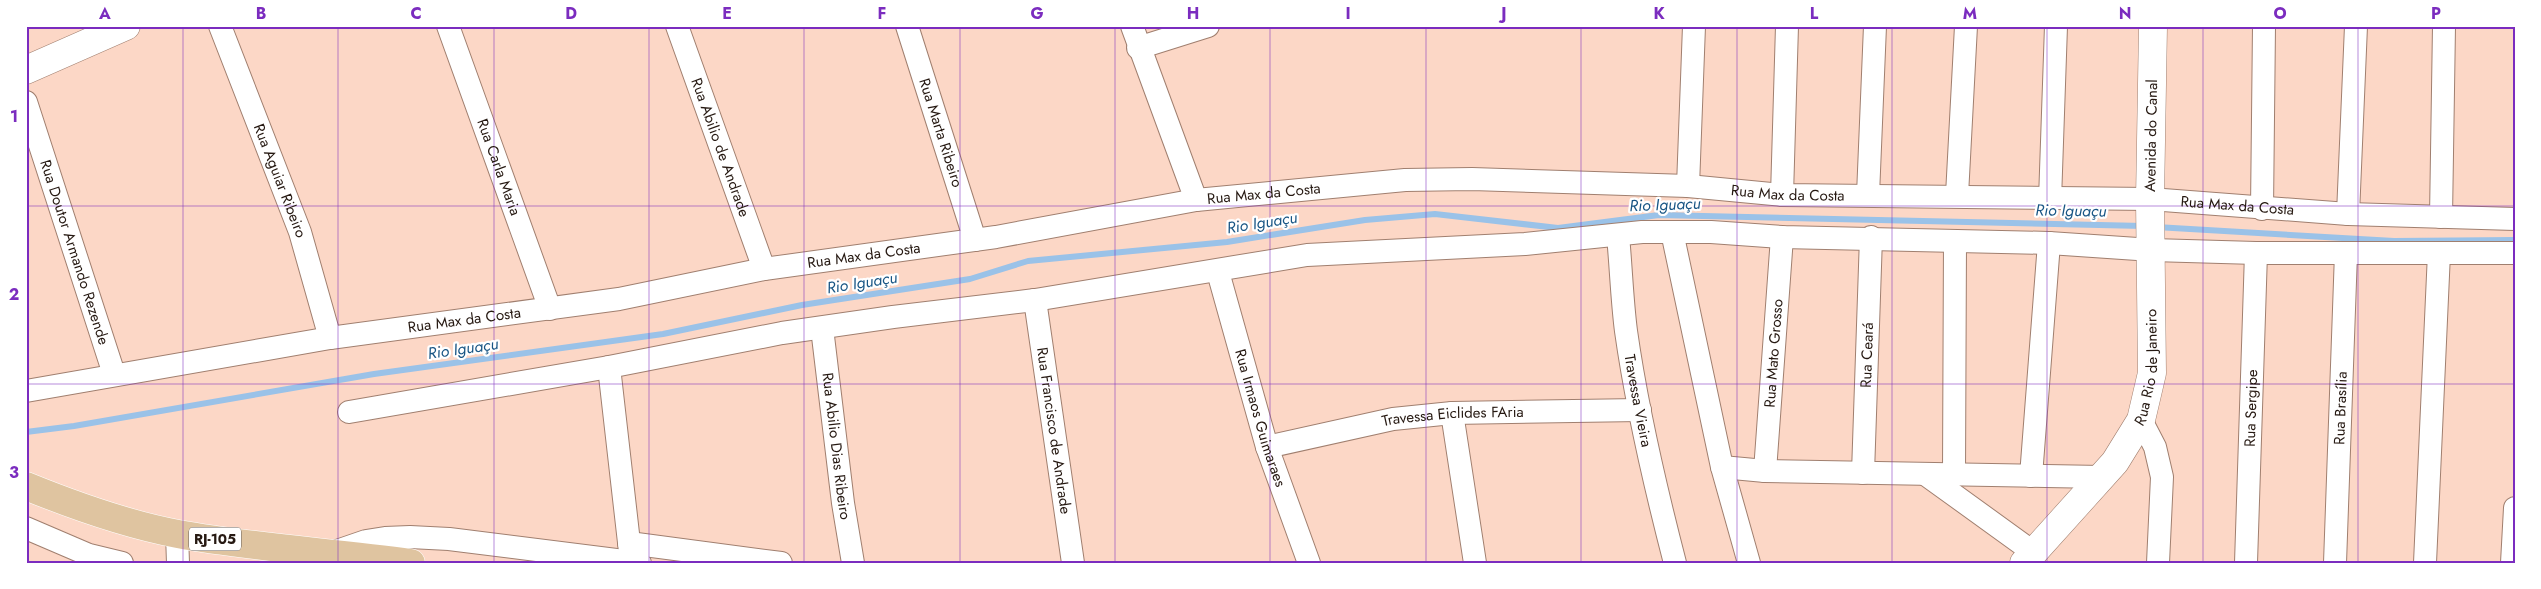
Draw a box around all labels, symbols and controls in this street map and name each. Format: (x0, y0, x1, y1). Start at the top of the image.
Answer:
text: A (98, 2, 111, 25)
text: B (256, 2, 266, 25)
text: C (410, 2, 422, 25)
text: D (565, 2, 577, 25)
text: E (722, 2, 732, 25)
text: F (878, 2, 886, 25)
text: G (1030, 2, 1044, 25)
text: H (1187, 2, 1199, 25)
text: I (1345, 2, 1351, 25)
text: J (1498, 2, 1507, 25)
text: K (1653, 2, 1665, 25)
text: L (1810, 2, 1819, 25)
text: M (1963, 2, 1977, 25)
text: N (2119, 2, 2131, 25)
text: O (2273, 2, 2287, 25)
text: P (2431, 2, 2441, 25)
street label: Rua Abilio de Andrade (685, 75, 756, 220)
street label: Rua Marta Ribeiro (913, 75, 969, 190)
street label: Avenida do Canal (2139, 79, 2163, 192)
text: 1 (10, 105, 18, 128)
street label: Rua Carla Maria (471, 116, 526, 219)
street label: Rua Aguiar Ribeiro (248, 120, 312, 240)
street label: Rua Doutor Armando Rezende (34, 157, 115, 348)
street label: Rua Max da Costa (1206, 177, 1322, 210)
street label: Rua Max da Costa (1730, 179, 1845, 207)
street label: Rua Max da Costa (2180, 190, 2295, 221)
water label: Rio Iguaçu (1629, 192, 1701, 217)
water label: Rio Iguaçu (2035, 198, 2107, 223)
water label: Rio Iguaçu (1225, 206, 1299, 239)
street label: Rua Max da Costa (806, 237, 922, 274)
water label: Rio Iguaçu (825, 266, 899, 299)
text: 2 (9, 283, 19, 306)
street label: Rua Mato Grosso (1759, 298, 1788, 408)
street label: Rua Max da Costa (406, 301, 522, 338)
street label: Rua Rio de Janeiro (2129, 309, 2163, 430)
street label: Rua Ceará (1855, 322, 1879, 388)
water label: Rio Iguaçu (426, 332, 500, 365)
street label: Rua Francisco de Andrade (1031, 346, 1077, 516)
street label: Rua Irmaos Guimaraes (1229, 347, 1292, 490)
street label: Travessa Vieira (1619, 353, 1658, 449)
street label: Rua Sergipe (2239, 369, 2263, 447)
street label: Rua Abilio Dias Ribeiro (816, 371, 857, 521)
street label: Rua Brasília (2328, 371, 2353, 445)
street label: Travessa Eiclides FAria (1380, 401, 1524, 432)
text: 3 (9, 461, 19, 484)
road number: RJ-105 (189, 528, 241, 550)

